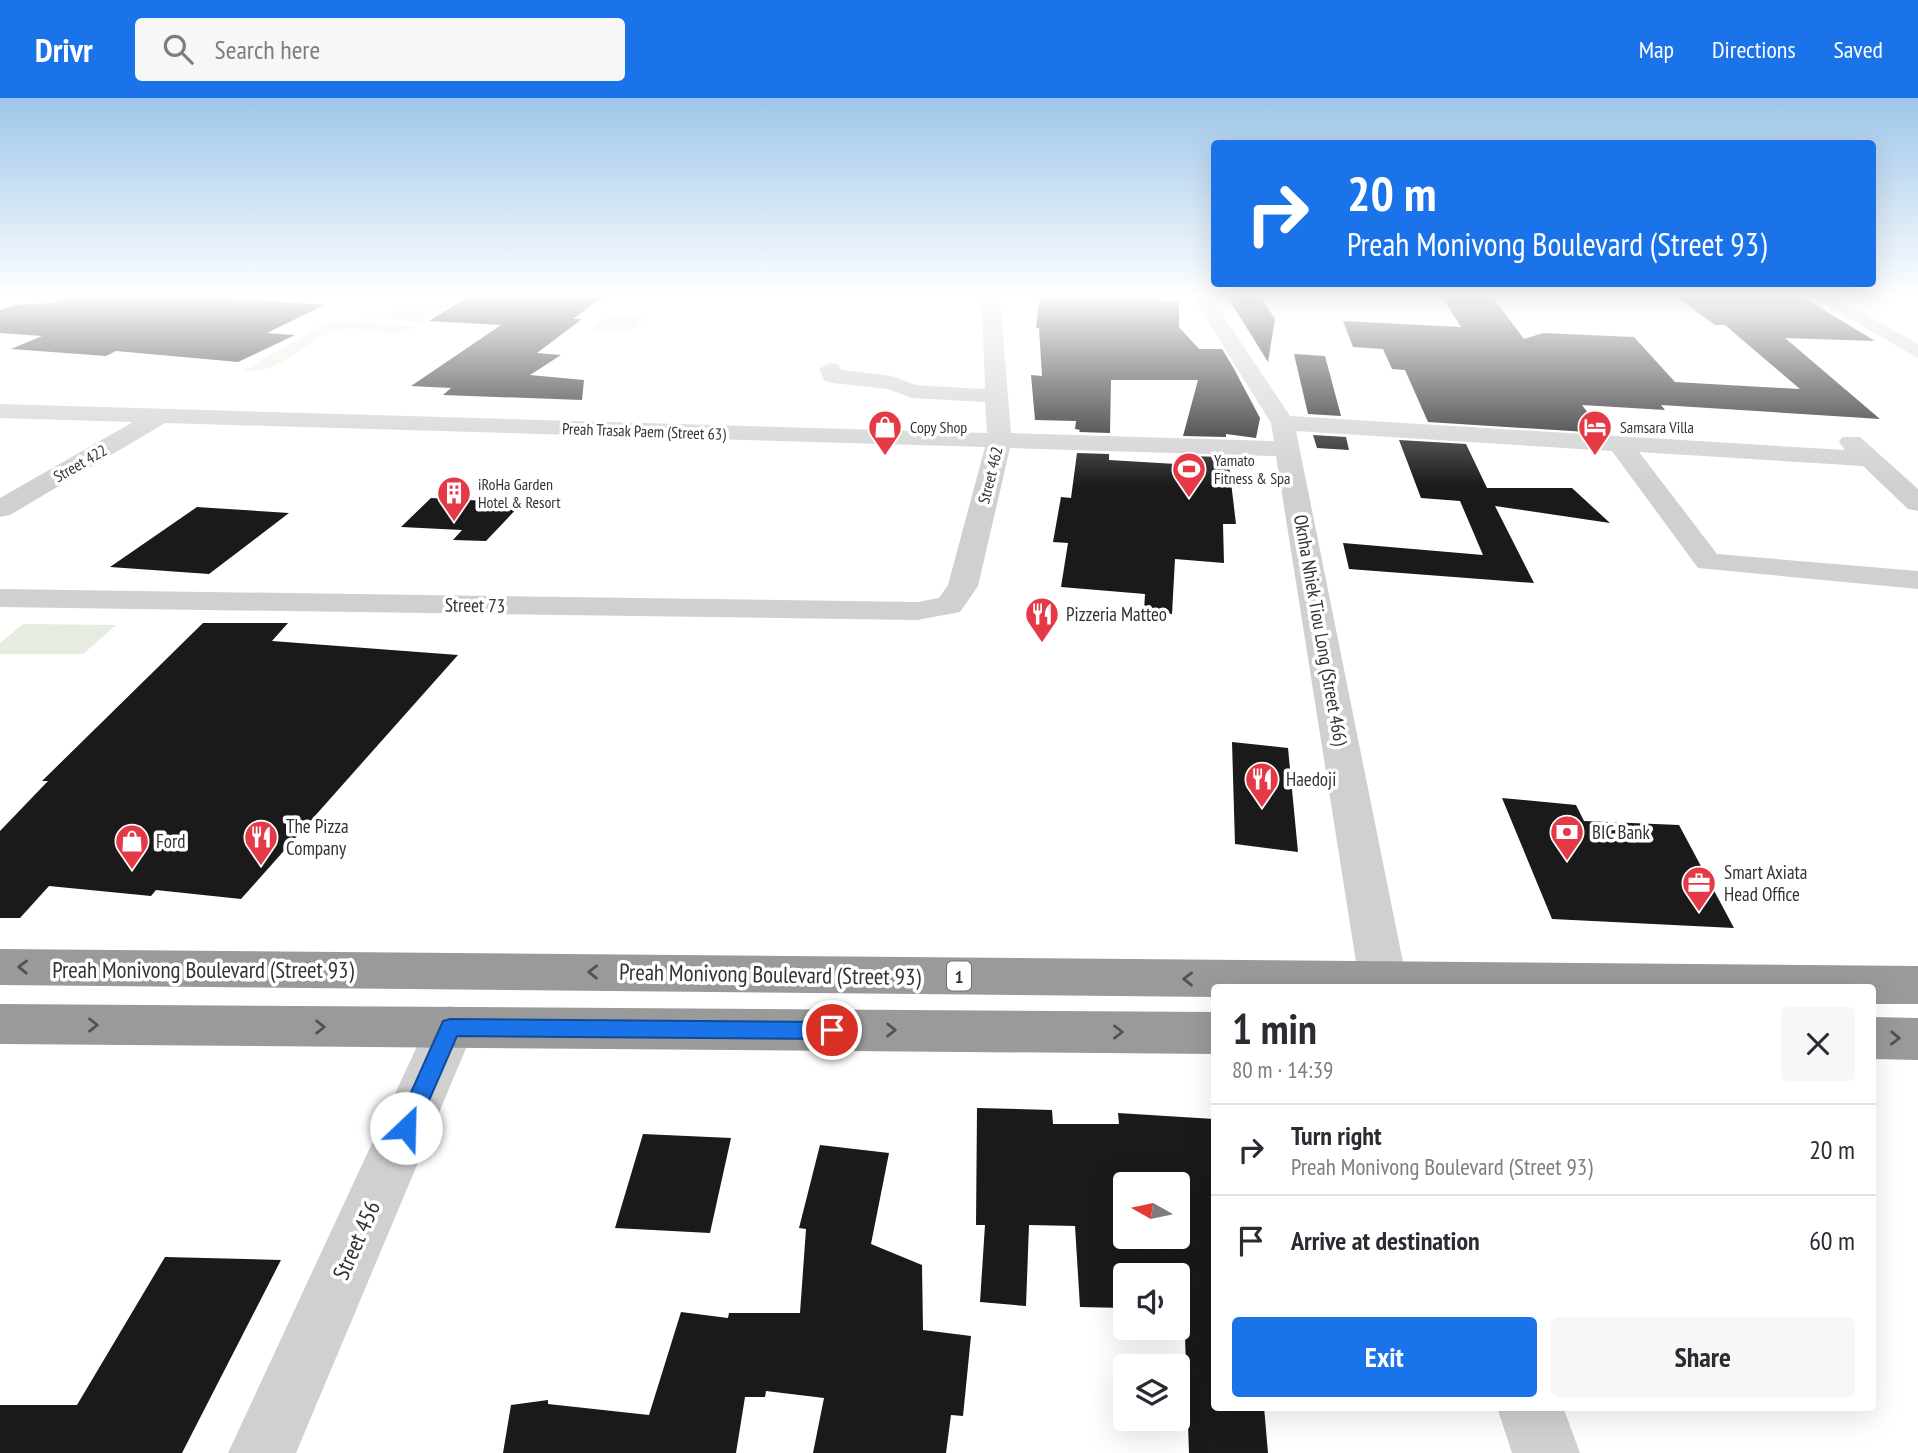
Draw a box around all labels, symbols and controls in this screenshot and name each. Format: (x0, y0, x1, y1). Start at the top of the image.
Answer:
search box (135, 18, 625, 81)
text: Drivr (35, 28, 93, 71)
icon: search (159, 30, 197, 68)
text: Search here (215, 33, 320, 66)
text: Map (1639, 34, 1674, 65)
text: Directions (1712, 34, 1796, 65)
text: Saved (1834, 34, 1883, 65)
text: 20 m (1347, 161, 1436, 225)
icon: right (1232, 168, 1323, 259)
text: Preah Monivong Boulevard (Street 93) (1347, 223, 1767, 265)
shop icon: Copy Shop (866, 408, 904, 457)
hotel icon: Samsara Villa (1576, 408, 1614, 457)
place label: Copy Shop (910, 417, 967, 437)
place label: Samsara Villa (1620, 417, 1694, 437)
street label: Preah Trasak Paem (Street 63) (562, 418, 726, 444)
street label: Street 422 (50, 440, 110, 486)
street label: Street 462 (973, 444, 1007, 506)
sports icon: Yamato Fitness & Spa (1170, 450, 1208, 499)
place label: Yamato Fitness & Spa (1214, 450, 1290, 488)
building icon: iRoHa Garden Hotel & Resort (435, 474, 473, 523)
place label: iRoHa Garden Hotel & Resort (478, 474, 561, 512)
street label: Oknha Nhiek Tiou Long (Street 466) (1289, 513, 1353, 748)
street label: Street 73 (445, 592, 505, 618)
restaurant icon: Pizzeria Matteo (1023, 595, 1061, 644)
place label: Pizzeria Matteo (1066, 602, 1167, 626)
restaurant icon: Haedoji (1243, 760, 1281, 809)
place label: Haedoji (1286, 767, 1336, 791)
bank icon: BIC Bank (1548, 813, 1586, 862)
place label: The Pizza Company (286, 814, 349, 860)
restaurant icon: The Pizza Company (242, 818, 280, 867)
place label: BIC Bank (1592, 820, 1650, 844)
shop icon: Ford (113, 822, 151, 871)
place label: Ford (156, 829, 186, 853)
place label: Smart Axiata Head Office (1724, 860, 1807, 906)
office icon: Smart Axiata Head Office (1680, 864, 1718, 913)
street label: Preah Monivong Boulevard (Street 93) (52, 955, 354, 984)
street label: Preah Monivong Boulevard (Street 93) (619, 957, 922, 991)
one-way arrow (17, 959, 28, 975)
road number: 1 (947, 962, 971, 990)
one-way arrow (588, 965, 599, 980)
one-way arrow (1183, 971, 1193, 987)
pin (802, 1000, 862, 1060)
text: 1 min (1232, 1001, 1317, 1056)
button: close (1781, 1007, 1855, 1081)
icon: arrive (813, 1011, 851, 1049)
one-way arrow (88, 1017, 98, 1033)
one-way arrow (315, 1019, 326, 1035)
one-way arrow (885, 1023, 896, 1038)
one-way arrow (1113, 1024, 1124, 1040)
one-way arrow (1890, 1030, 1901, 1046)
text: 80 m · 14:39 (1232, 1055, 1333, 1084)
position arrow (369, 1091, 443, 1165)
text: Turn right (1291, 1119, 1382, 1152)
icon: right (1232, 1131, 1270, 1169)
text: 20 m (1809, 1133, 1855, 1166)
text: Preah Monivong Boulevard (Street 93) (1291, 1152, 1593, 1181)
north arrow (1113, 1172, 1190, 1250)
map controls (1113, 1172, 1190, 1431)
street label: Street 456 (326, 1196, 386, 1284)
icon: arrive (1232, 1222, 1270, 1260)
text: Arrive at destination (1291, 1224, 1480, 1257)
text: 60 m (1809, 1224, 1855, 1257)
button: sound (1113, 1263, 1190, 1340)
button: Exit (1232, 1317, 1537, 1397)
button: Share (1551, 1317, 1855, 1397)
button: layers (1113, 1354, 1190, 1431)

